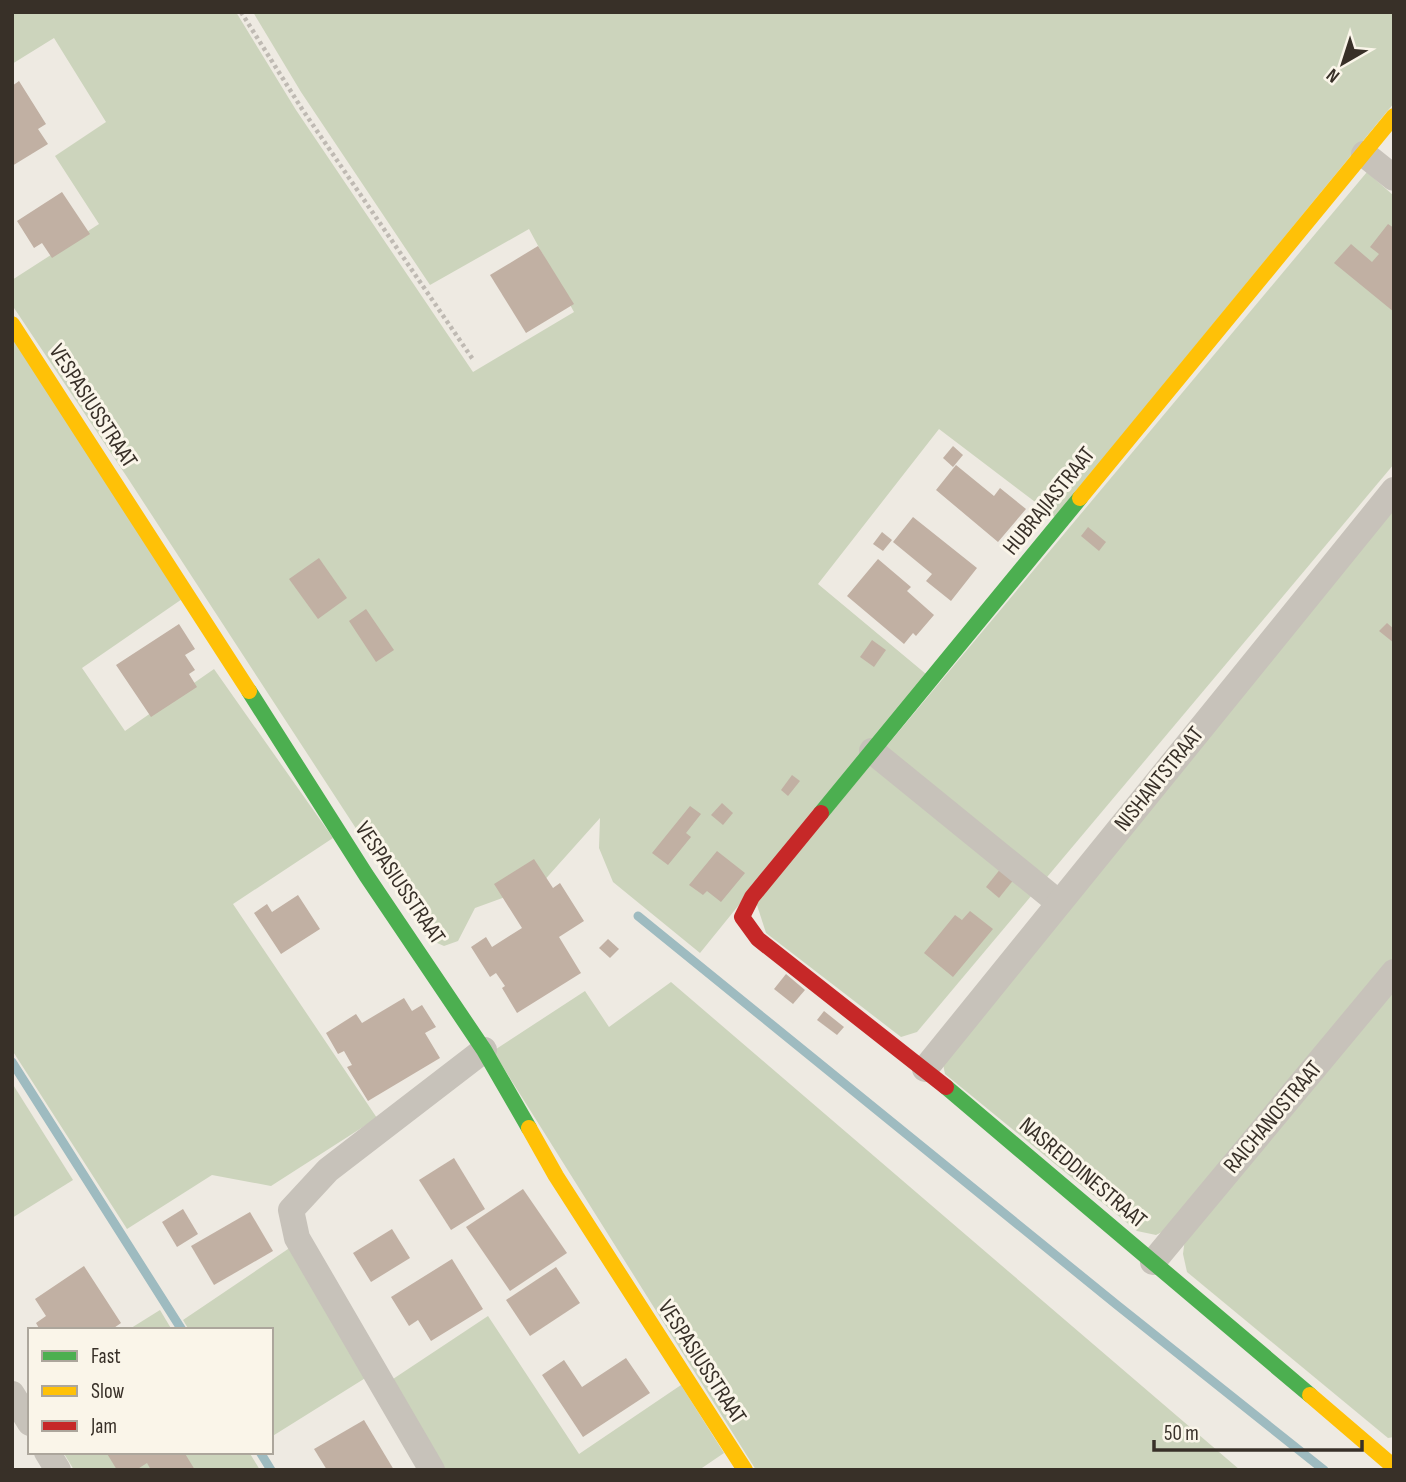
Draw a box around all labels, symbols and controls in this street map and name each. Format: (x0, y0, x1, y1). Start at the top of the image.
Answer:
north arrow (1308, 28, 1378, 98)
text: N (1322, 63, 1344, 87)
street label: VESPASIUSSTRAAT (43, 339, 143, 473)
street label: HUBRAJIASTRAAT (997, 441, 1101, 561)
street label: NISHANTSTRAAT (1108, 721, 1210, 837)
street label: VESPASIUSSTRAAT (349, 816, 451, 950)
street label: RAICHANOSTRAAT (1218, 1055, 1328, 1179)
street label: NASREDDINESTRAAT (1014, 1112, 1152, 1234)
street label: VESPASIUSSTRAAT (652, 1295, 752, 1429)
legend (28, 1328, 273, 1454)
text: Fast (91, 1344, 121, 1369)
text: Slow (91, 1379, 125, 1404)
scale bar (1154, 1408, 1362, 1452)
text: Jam (90, 1414, 117, 1439)
text: 50 m (1164, 1421, 1199, 1446)

